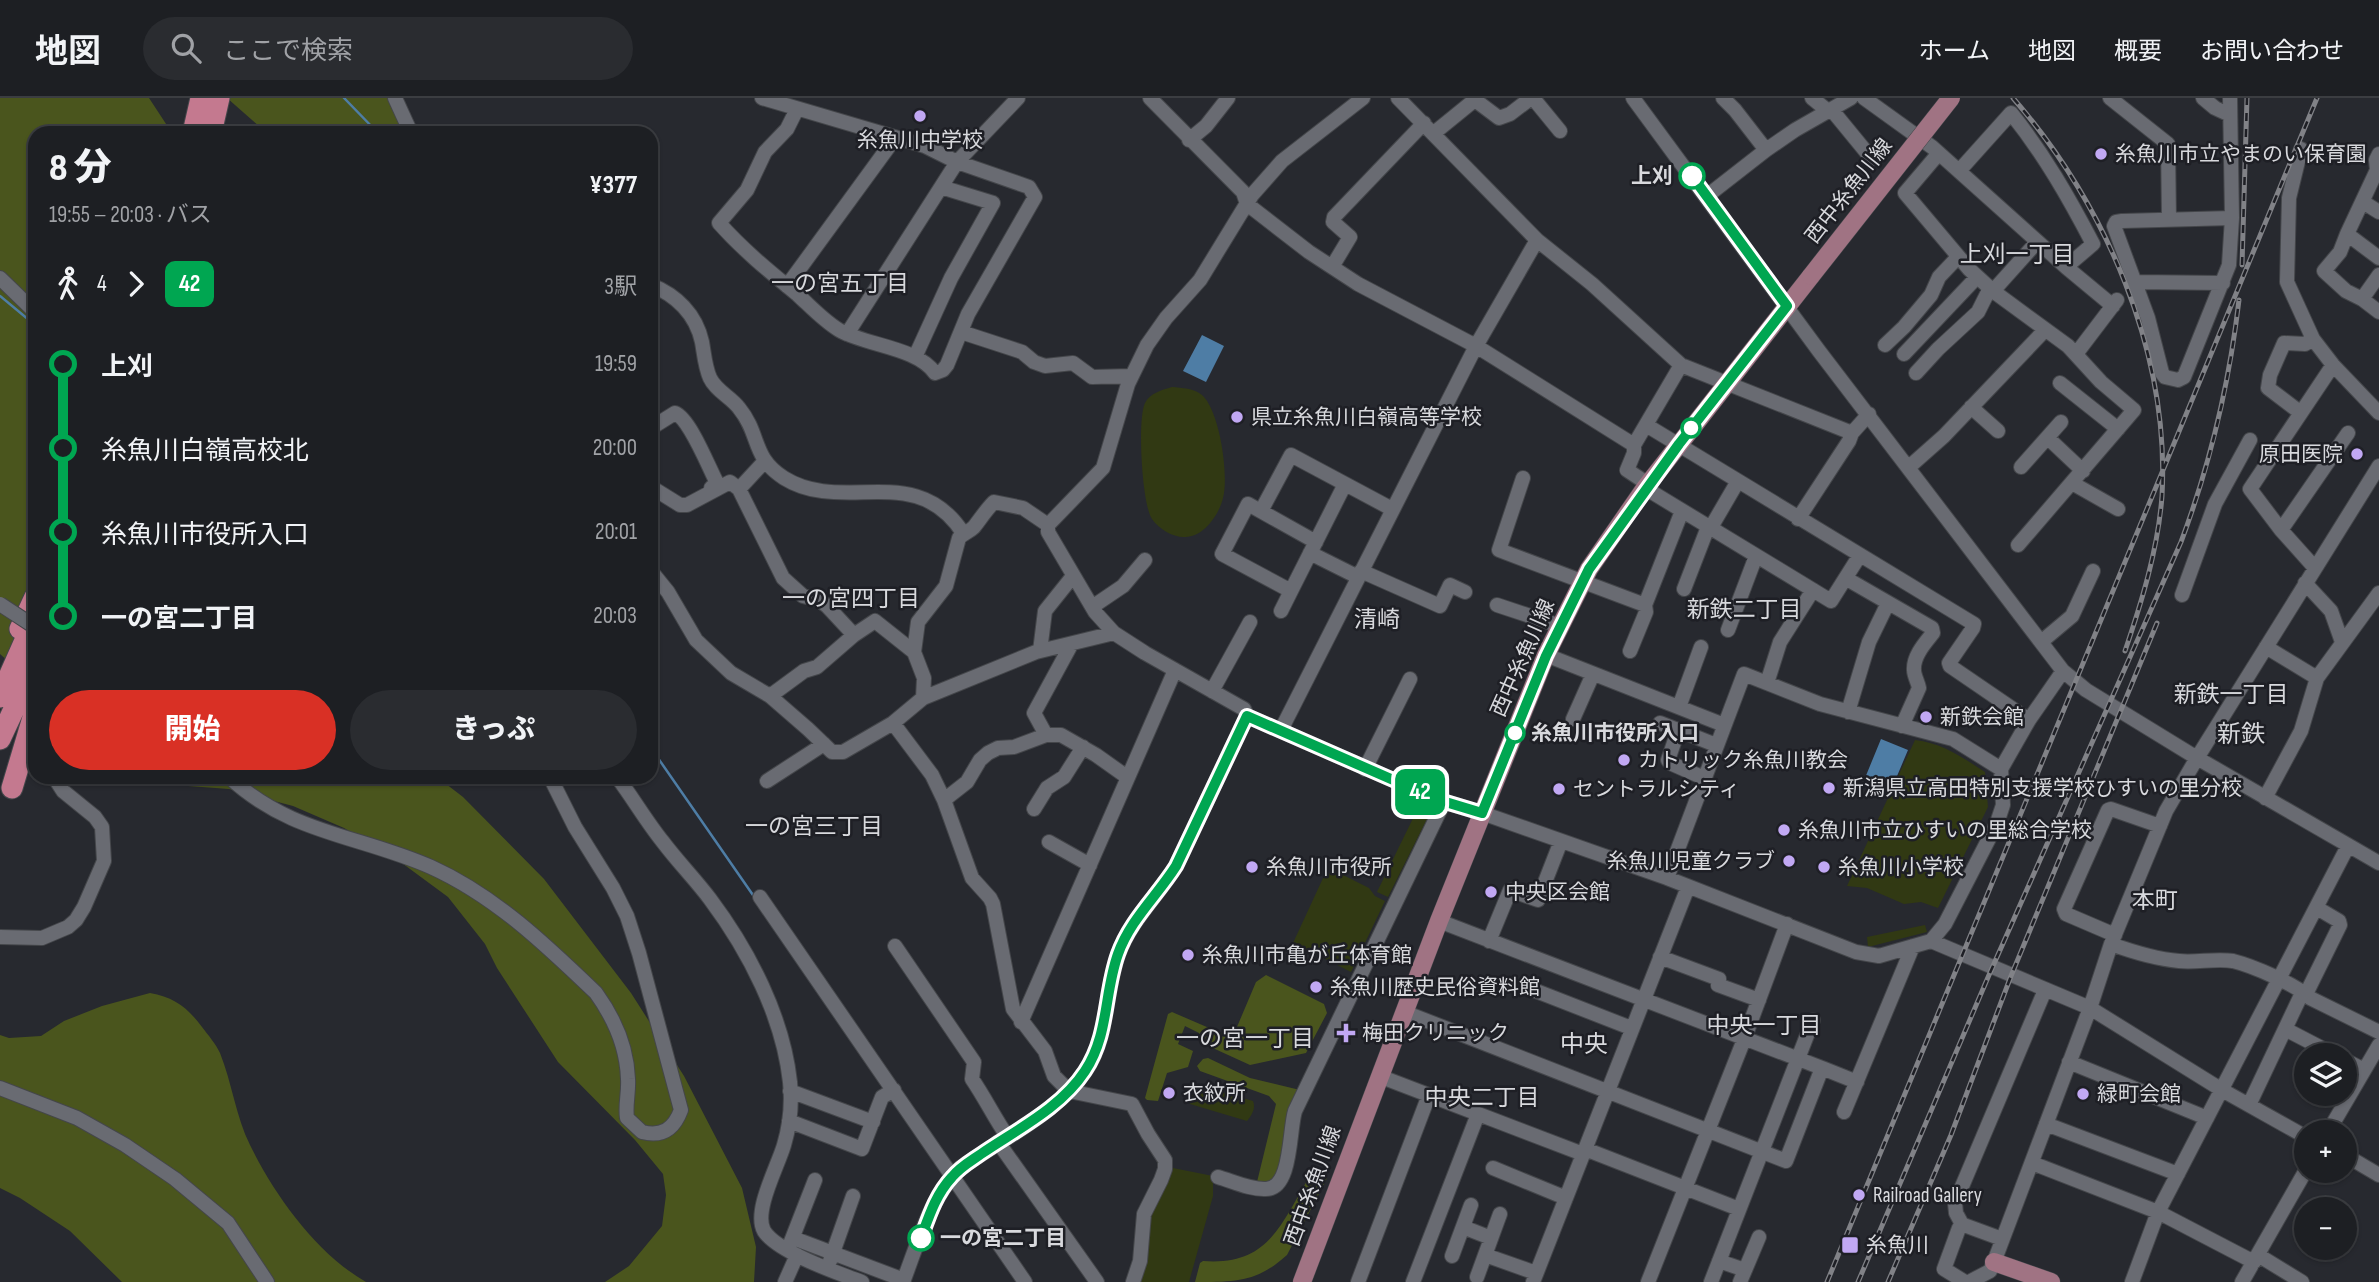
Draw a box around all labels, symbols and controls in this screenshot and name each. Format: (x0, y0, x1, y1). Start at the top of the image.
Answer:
search box (143, 17, 633, 80)
icon: search (167, 29, 205, 67)
text: 地図 (35, 32, 101, 72)
text: ここで検索 (223, 36, 353, 67)
text: ホーム (1919, 37, 1990, 66)
text: 地図 (2028, 37, 2076, 66)
text: 概要 (2114, 37, 2162, 66)
text: お問い合わせ (2200, 37, 2344, 66)
marker: 糸魚川中学校 (912, 108, 928, 124)
place label: 糸魚川中学校 (857, 128, 983, 153)
street label: 西中糸魚川線 (1800, 134, 1898, 248)
place label: 糸魚川市立やまのい保育園 (2115, 142, 2367, 167)
text: 8 分 (49, 146, 111, 191)
marker: 糸魚川市立やまのい保育園 (2093, 146, 2109, 162)
marker: 上刈 (1679, 163, 1705, 189)
place label: 上刈 (1631, 164, 1673, 189)
text: ¥377 (589, 170, 637, 201)
text: 19:55 – 20:03 · バス (49, 201, 212, 229)
district label: 上刈一丁目 (1960, 241, 2075, 269)
icon: walk (49, 265, 87, 303)
icon: forward (117, 265, 155, 303)
text: 42 (179, 269, 200, 298)
text: 4 (97, 270, 107, 298)
district label: 一の宮五丁目 (771, 270, 909, 298)
text: 3駅 (604, 273, 637, 301)
text: 19:59 (595, 350, 637, 378)
text: 上刈 (101, 352, 153, 383)
place label: 県立糸魚川白嶺高等学校 (1251, 405, 1482, 430)
marker: 県立糸魚川白嶺高等学校 (1229, 409, 1245, 425)
unlabelled marker (1681, 418, 1701, 438)
text: 20:00 (593, 434, 637, 462)
text: 糸魚川白嶺高校北 (101, 436, 309, 467)
place label: 原田医院 (2259, 442, 2343, 467)
marker: 原田医院 (2349, 446, 2365, 462)
text: 20:01 (595, 518, 637, 546)
text: 糸魚川市役所入口 (101, 520, 309, 551)
district label: 一の宮四丁目 (782, 585, 920, 613)
street label: 西中糸魚川線 (1486, 595, 1560, 721)
district label: 新鉄二丁目 (1687, 596, 1802, 624)
text: 20:03 (593, 602, 637, 630)
text: 一の宮二丁目 (101, 604, 257, 635)
district label: 清崎 (1354, 606, 1400, 634)
district label: 新鉄一丁目 (2174, 681, 2289, 709)
button: 開始 (49, 690, 336, 770)
button: きっぷ (350, 690, 637, 770)
place label: 新鉄会館 (1940, 705, 2024, 730)
marker: 新鉄会館 (1918, 709, 1934, 725)
district label: 新鉄 (2217, 720, 2265, 749)
place label: 糸魚川市役所入口 (1531, 721, 1699, 746)
marker: 糸魚川市役所入口 (1505, 723, 1525, 743)
place label: カトリック糸魚川教会 (1638, 748, 1848, 773)
marker: カトリック糸魚川教会 (1616, 752, 1632, 768)
line badge: 42 (1388, 769, 1452, 815)
place label: 新潟県立高田特別支援学校ひすいの里分校 (1843, 776, 2242, 801)
text: 42 (1409, 777, 1431, 806)
place label: セントラルシティ (1573, 777, 1740, 802)
marker: 新潟県立高田特別支援学校ひすいの里分校 (1821, 780, 1837, 796)
marker: セントラルシティ (1551, 781, 1567, 797)
district label: 一の宮三丁目 (745, 813, 883, 841)
place label: 糸魚川市立ひすいの里総合学校 (1798, 818, 2092, 843)
marker: 糸魚川市立ひすいの里総合学校 (1776, 822, 1792, 838)
place label: 糸魚川児童クラブ (1607, 849, 1775, 874)
marker: 糸魚川児童クラブ (1781, 853, 1797, 869)
place label: 糸魚川市役所 (1266, 855, 1392, 880)
place label: 糸魚川小学校 (1838, 855, 1964, 880)
marker: 糸魚川市役所 (1244, 859, 1260, 875)
marker: 糸魚川小学校 (1816, 859, 1832, 875)
place label: 中央区会館 (1505, 880, 1610, 905)
marker: 中央区会館 (1483, 884, 1499, 900)
district label: 本町 (2132, 887, 2178, 915)
place label: 糸魚川市亀が丘体育館 (1202, 943, 1412, 968)
marker: 糸魚川市亀が丘体育館 (1180, 947, 1196, 963)
place label: 糸魚川歴史民俗資料館 (1330, 975, 1540, 1000)
marker: 糸魚川歴史民俗資料館 (1308, 979, 1324, 995)
district label: 中央一丁目 (1707, 1012, 1822, 1040)
place label: 梅田クリニック (1362, 1021, 1509, 1046)
marker: 梅田クリニック (1336, 1023, 1356, 1043)
district label: 一の宮一丁目 (1176, 1025, 1314, 1053)
district label: 中央 (1560, 1030, 1608, 1059)
map controls (2294, 1043, 2357, 1260)
button: layers (2294, 1043, 2357, 1106)
place label: 衣紋所 (1183, 1081, 1246, 1106)
place label: 緑町会館 (2097, 1082, 2181, 1107)
district label: 中央二丁目 (1425, 1084, 1540, 1112)
marker: 衣紋所 (1161, 1085, 1177, 1101)
marker: 緑町会館 (2075, 1086, 2091, 1102)
button: + (2294, 1120, 2357, 1183)
street label: 西中糸魚川線 (1280, 1123, 1346, 1249)
place label: Railroad Gallery (1873, 1183, 1982, 1208)
marker: Railroad Gallery (1851, 1187, 1867, 1203)
button: − (2294, 1197, 2357, 1260)
marker: 一の宮二丁目 (908, 1225, 934, 1251)
place label: 一の宮二丁目 (940, 1226, 1066, 1251)
place label: 糸魚川 (1866, 1233, 1929, 1258)
marker: 糸魚川 (1840, 1235, 1860, 1255)

